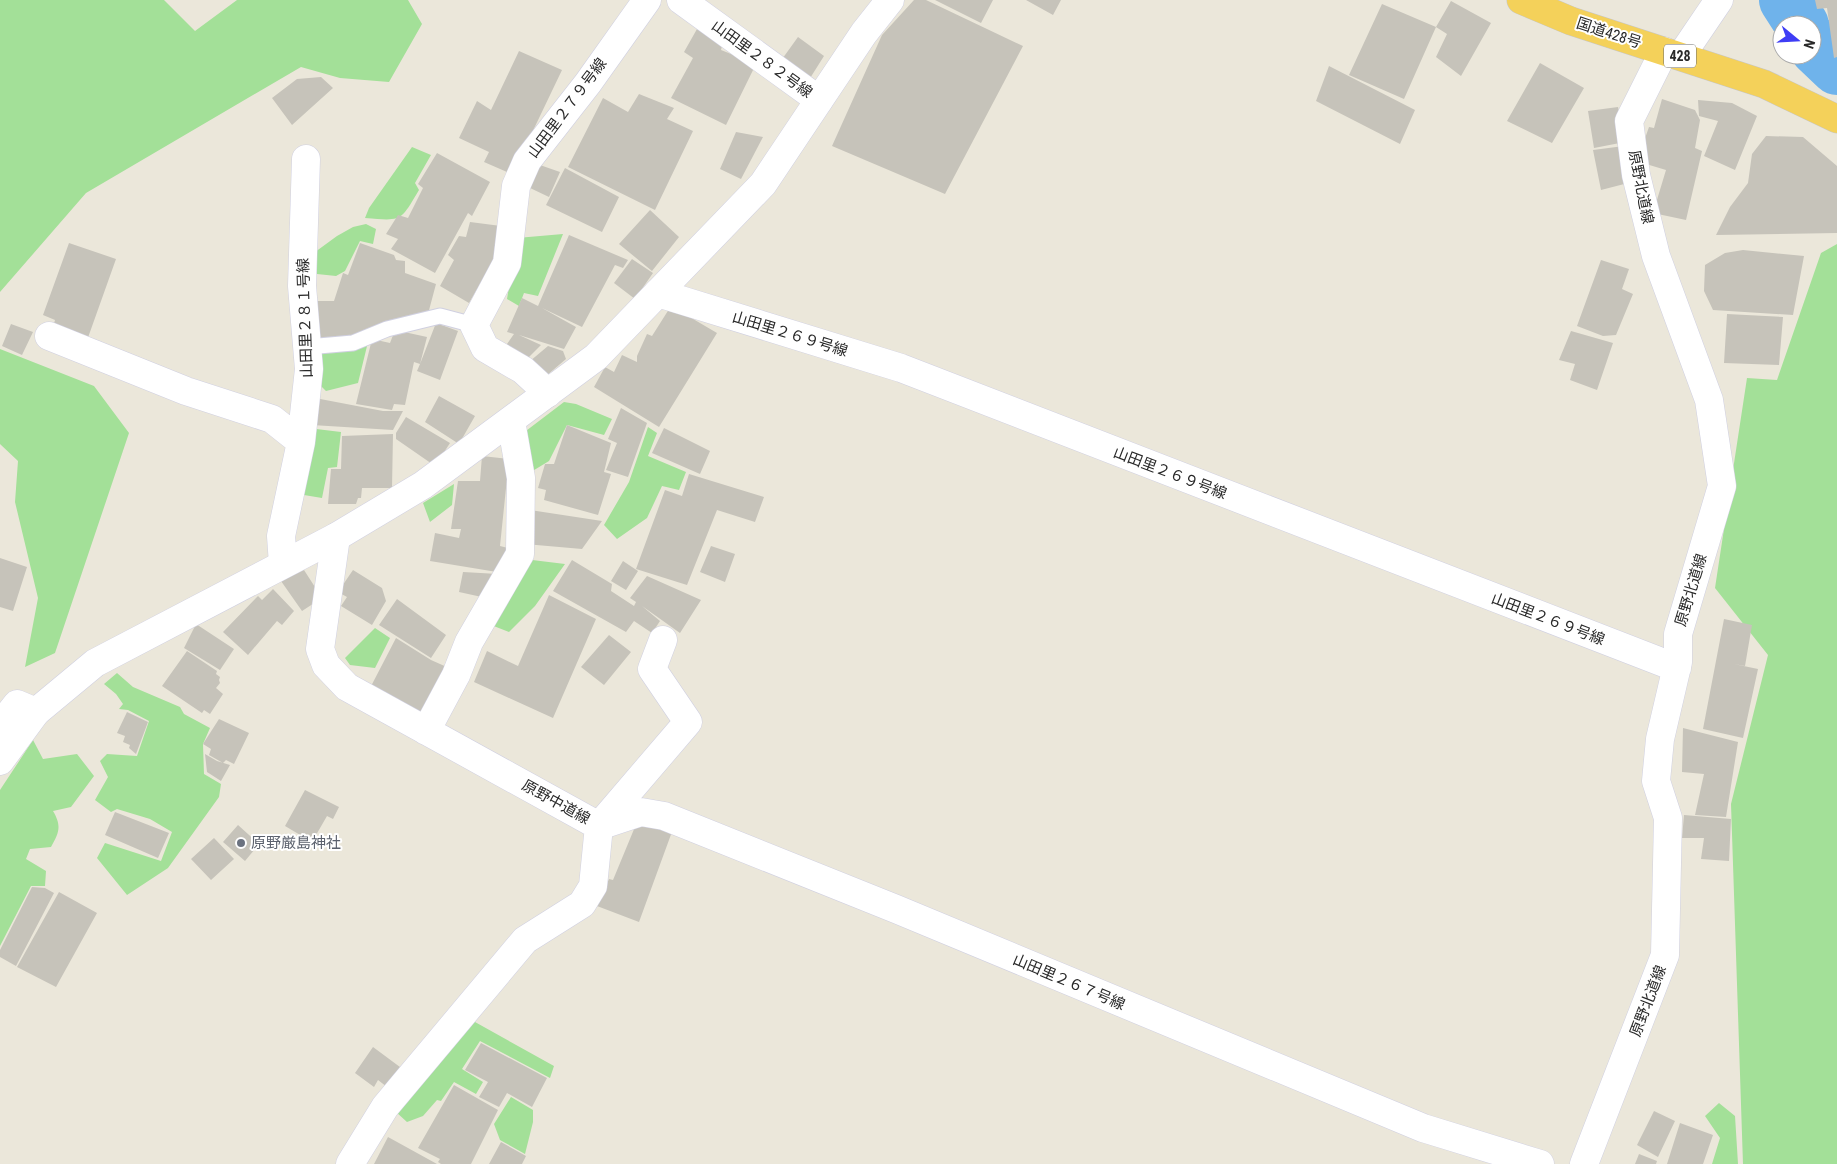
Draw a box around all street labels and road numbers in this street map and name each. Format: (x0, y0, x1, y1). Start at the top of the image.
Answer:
street label: 国道428号 (1574, 14, 1644, 52)
street label: 山田里２８２号線 (708, 16, 816, 102)
road number: 428 (1664, 44, 1696, 68)
street label: 山田里２７９号線 (524, 55, 610, 161)
street label: 原野北道線 (1625, 148, 1657, 226)
street label: 山田里２８１号線 (294, 258, 316, 378)
street label: 山田里２６９号線 (730, 308, 850, 360)
street label: 山田里２６９号線 (1111, 443, 1229, 503)
street label: 原野北道線 (1671, 551, 1711, 629)
street label: 山田里２６９号線 (1489, 589, 1607, 649)
street label: 原野中道線 (519, 776, 593, 828)
street label: 山田里２６７号線 (1010, 950, 1128, 1014)
street label: 原野北道線 (1626, 963, 1670, 1039)

